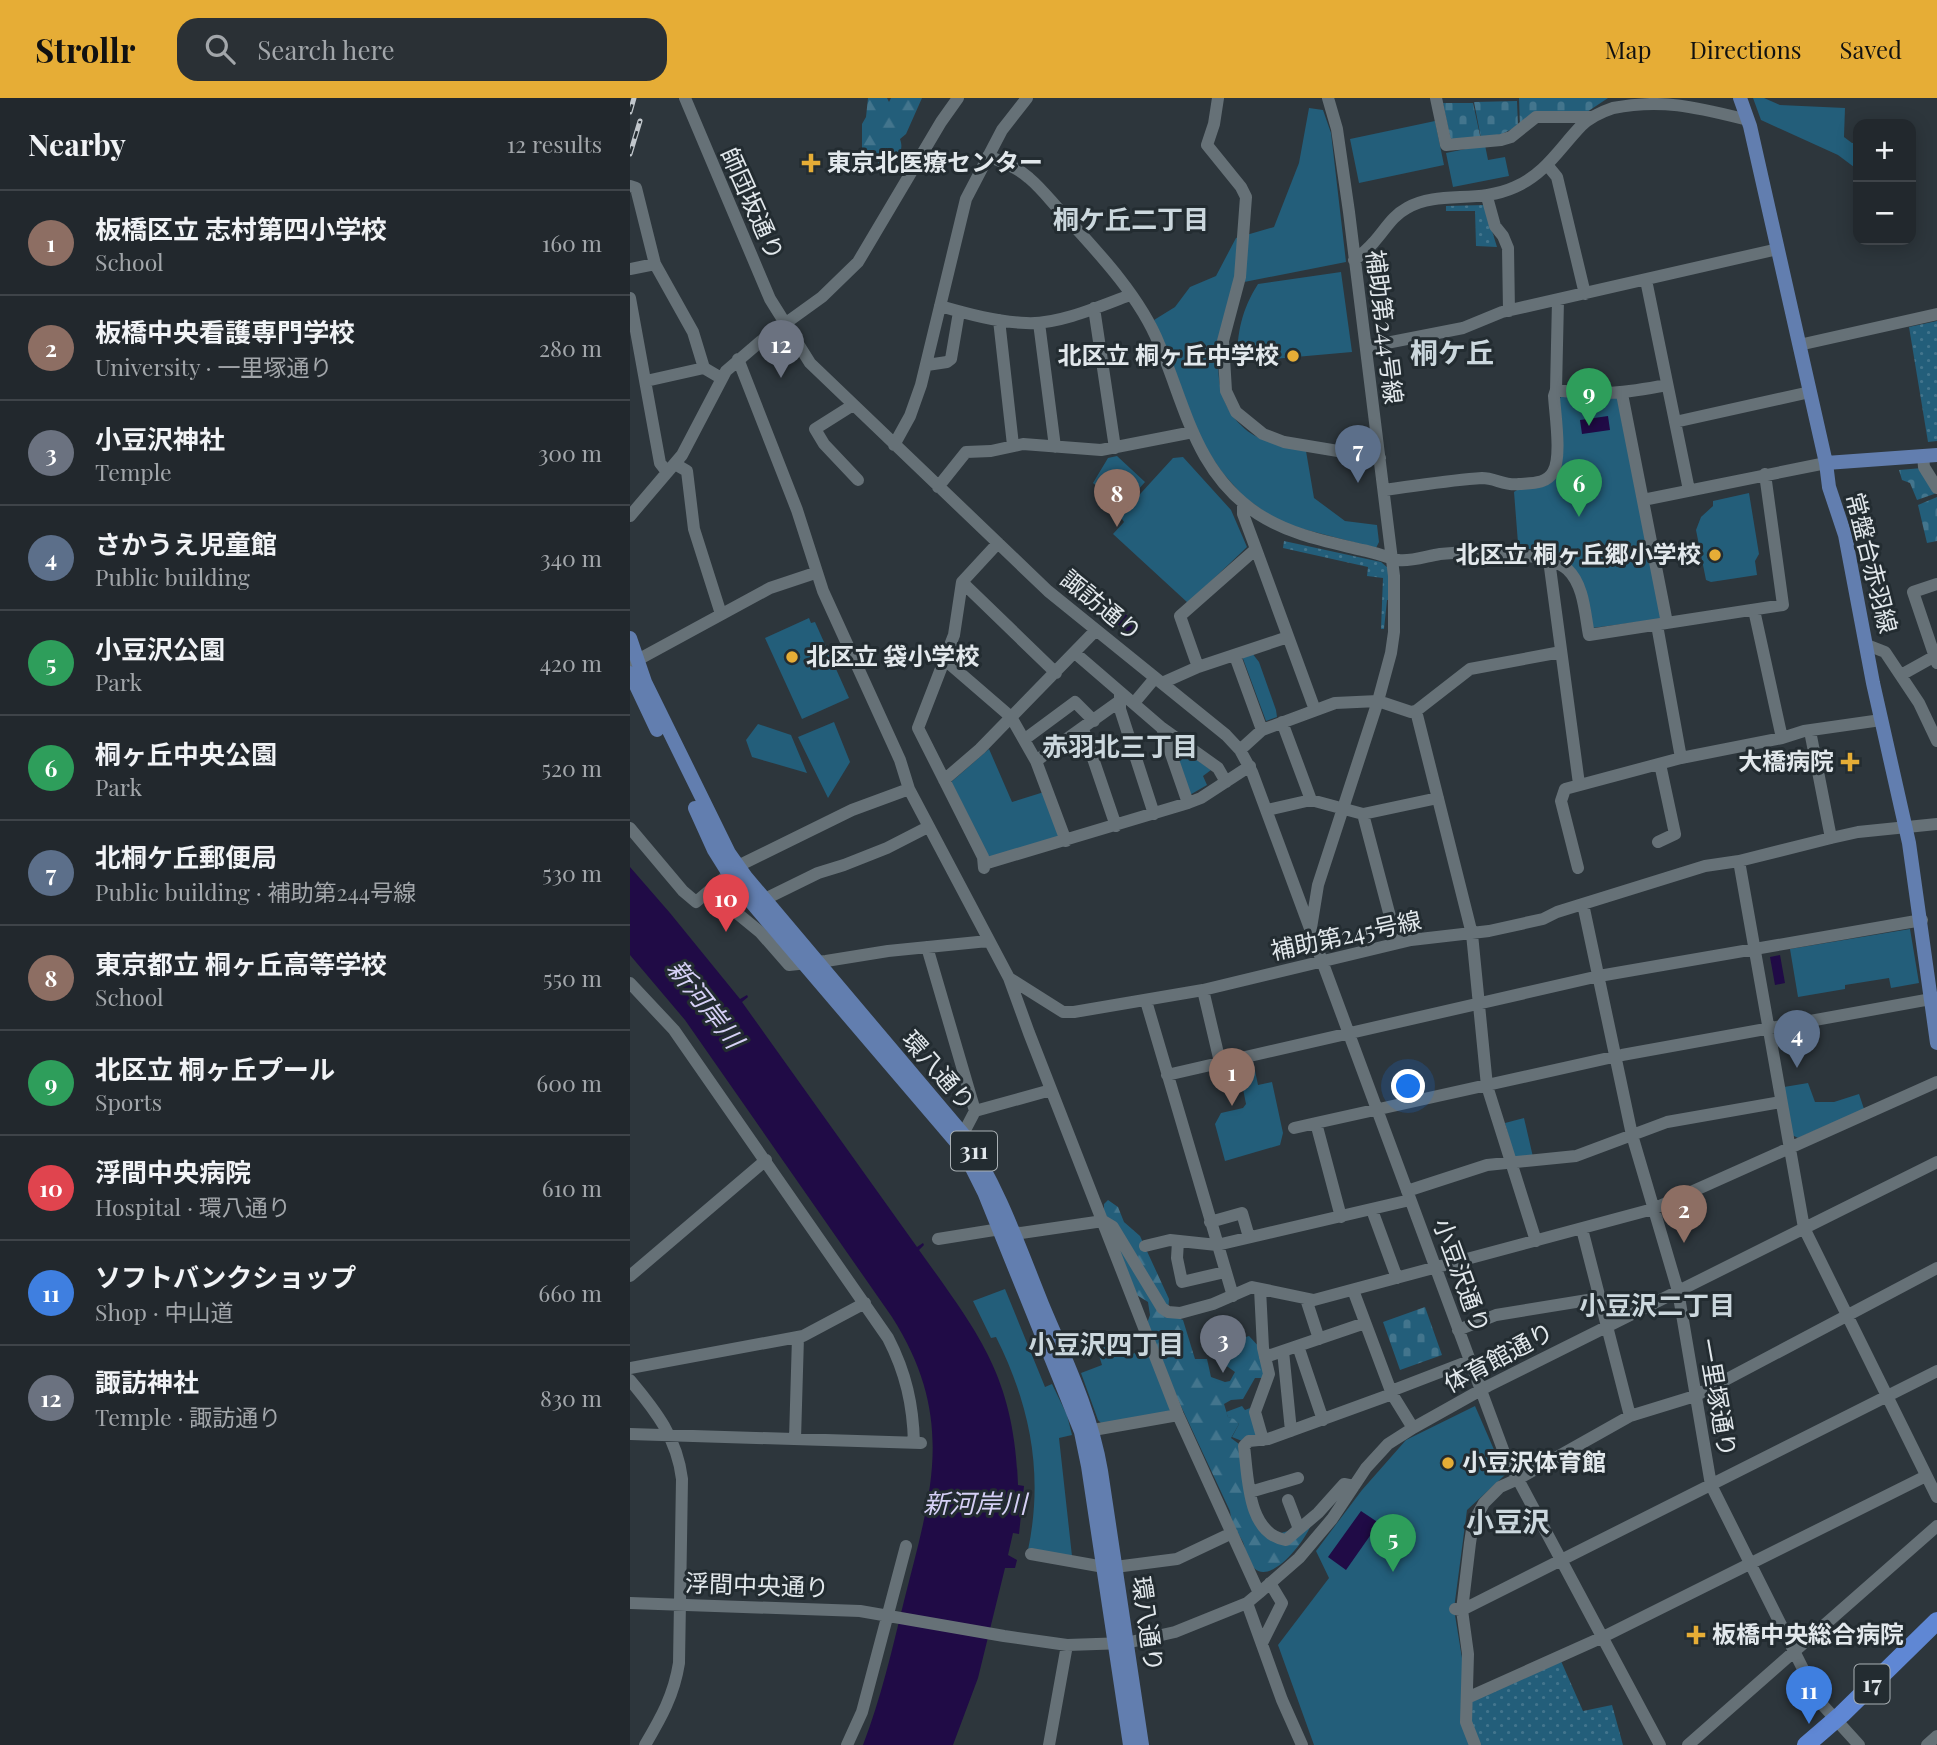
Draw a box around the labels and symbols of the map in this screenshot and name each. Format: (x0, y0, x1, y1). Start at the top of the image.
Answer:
street label: 師団坂通り (715, 142, 793, 265)
place label: 東京北医療センター (827, 145, 1043, 177)
marker: 東京北医療センター (801, 153, 821, 173)
district label: 桐ケ丘二丁目 (1053, 201, 1209, 236)
street label: 補助第244号線 (1361, 248, 1411, 406)
pin: 12 (758, 320, 804, 378)
district label: 桐ケ丘 (1410, 333, 1494, 370)
place label: 北区立 桐ヶ丘中学校 (1057, 338, 1279, 370)
marker: 北区立 桐ヶ丘中学校 (1285, 348, 1301, 364)
pin: 9 (1566, 368, 1612, 426)
pin: 7 (1335, 425, 1381, 483)
pin: 6 (1556, 459, 1602, 517)
pin: 8 (1094, 469, 1140, 527)
street label: 常盤台赤羽線 (1840, 489, 1906, 636)
place label: 北区立 桐ヶ丘郷小学校 (1455, 537, 1701, 569)
marker: 北区立 桐ヶ丘郷小学校 (1707, 547, 1723, 563)
street label: 諏訪通り (1055, 562, 1150, 647)
place label: 北区立 袋小学校 (806, 639, 980, 671)
marker: 北区立 袋小学校 (784, 649, 800, 665)
district label: 赤羽北三丁目 (1042, 728, 1198, 763)
place label: 大橋病院 (1738, 744, 1834, 776)
marker: 大橋病院 (1840, 752, 1860, 772)
pin: 10 (703, 874, 749, 932)
street label: 補助第245号線 (1267, 902, 1424, 966)
water label: 新河岸川 (660, 951, 754, 1057)
pin: 4 (1774, 1010, 1820, 1068)
street label: 環八通り (896, 1023, 983, 1116)
pin: 1 (1209, 1048, 1255, 1106)
your location (1391, 1069, 1425, 1103)
road number: 311 (951, 1132, 997, 1170)
pin: 2 (1661, 1185, 1707, 1243)
street label: 小豆沢通り (1427, 1213, 1498, 1337)
district label: 小豆沢二丁目 (1579, 1287, 1735, 1322)
street label: 体育館通り (1438, 1314, 1559, 1399)
pin: 3 (1200, 1315, 1246, 1373)
district label: 小豆沢四丁目 (1028, 1326, 1184, 1361)
street label: 一里塚通り (1693, 1336, 1745, 1460)
place label: 小豆沢体育館 (1462, 1445, 1606, 1477)
marker: 小豆沢体育館 (1440, 1455, 1456, 1471)
water label: 新河岸川 (923, 1485, 1030, 1520)
district label: 小豆沢 (1466, 1502, 1550, 1539)
pin: 5 (1370, 1514, 1416, 1572)
street label: 浮間中央通り (685, 1565, 830, 1603)
street label: 環八通り (1126, 1574, 1172, 1673)
place label: 板橋中央総合病院 (1712, 1617, 1904, 1649)
marker: 板橋中央総合病院 (1686, 1625, 1706, 1645)
road number: 17 (1854, 1665, 1890, 1704)
pin: 11 (1786, 1666, 1832, 1724)

